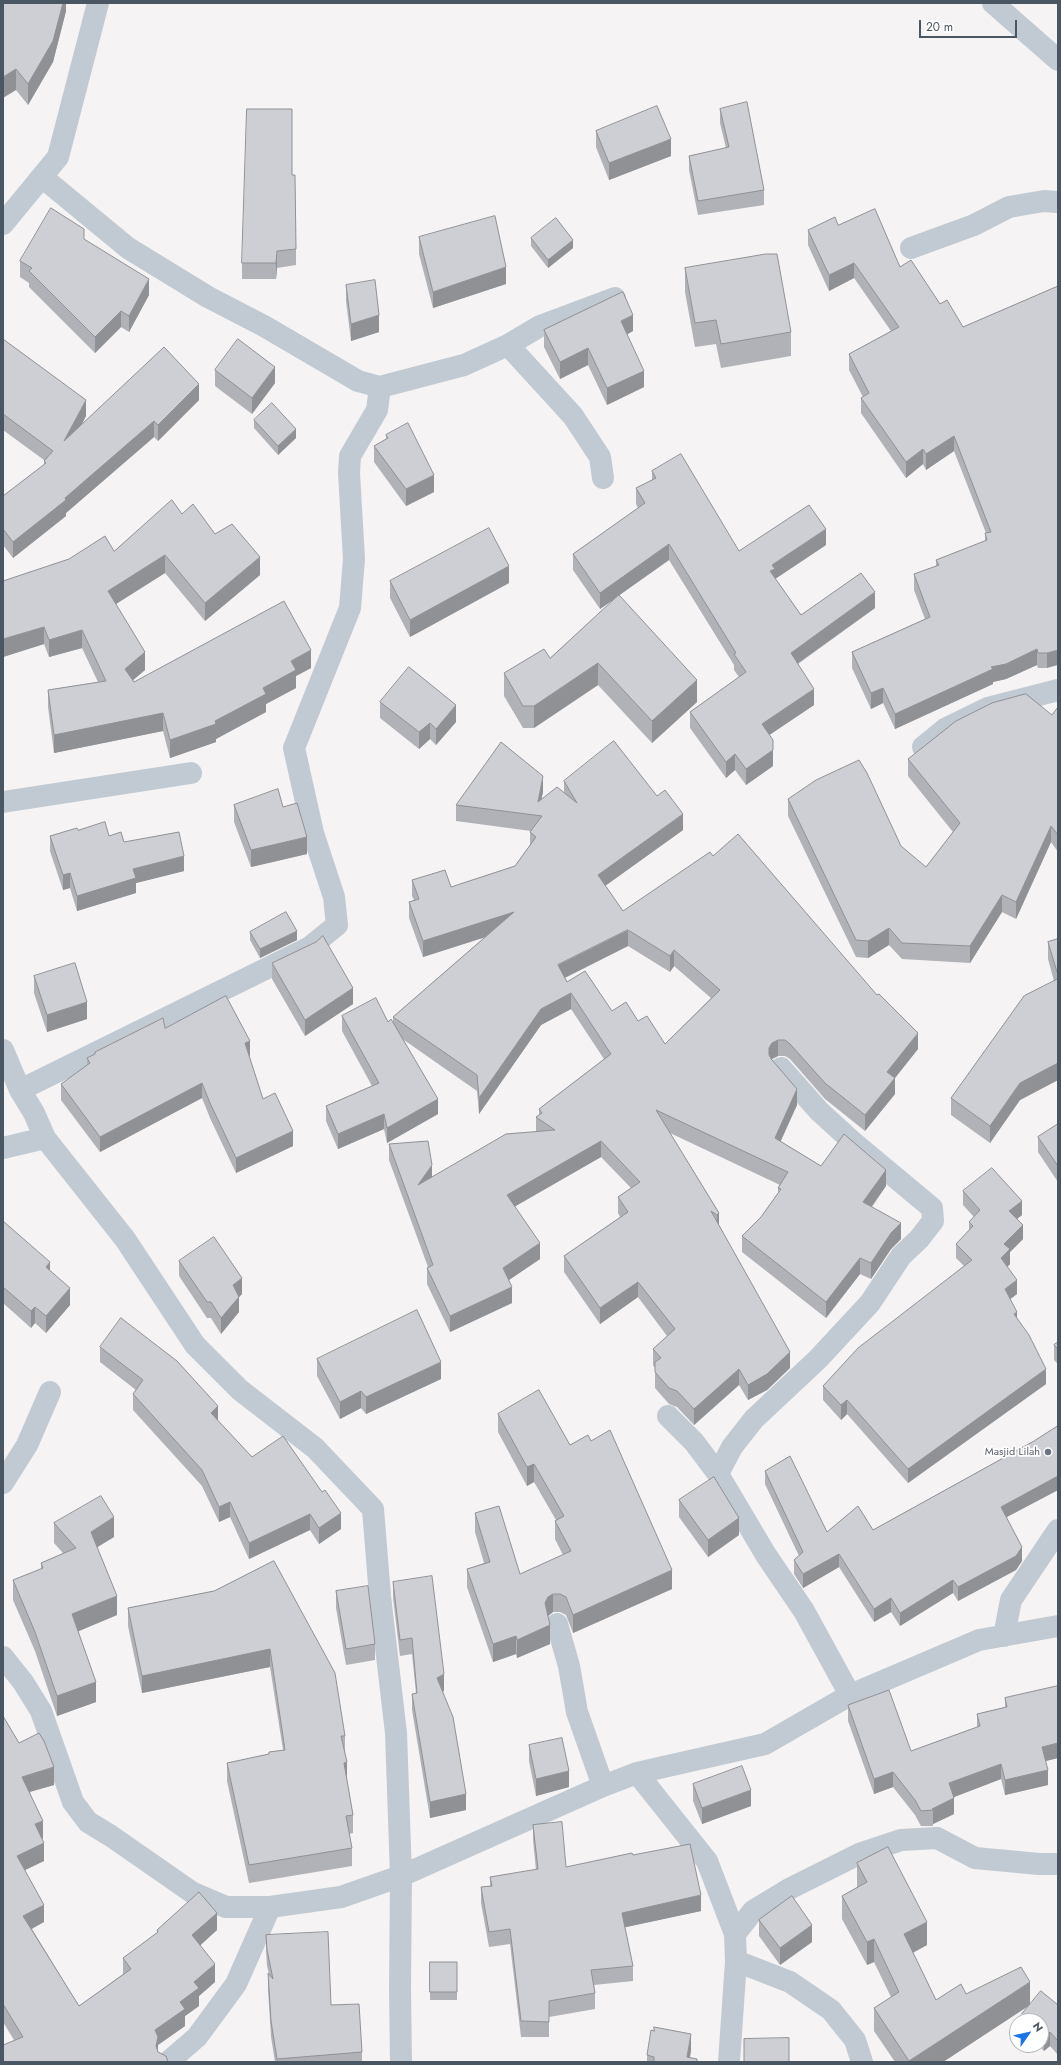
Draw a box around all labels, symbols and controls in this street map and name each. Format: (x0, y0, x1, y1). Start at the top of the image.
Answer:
scale bar (921, 12, 1019, 38)
text: 20 m (926, 18, 953, 36)
place label: Masjid Lilah (985, 1445, 1040, 1459)
marker: Masjid Lilah (1043, 1447, 1053, 1457)
north arrow (1009, 2013, 1049, 2053)
text: N (1029, 2019, 1047, 2035)

